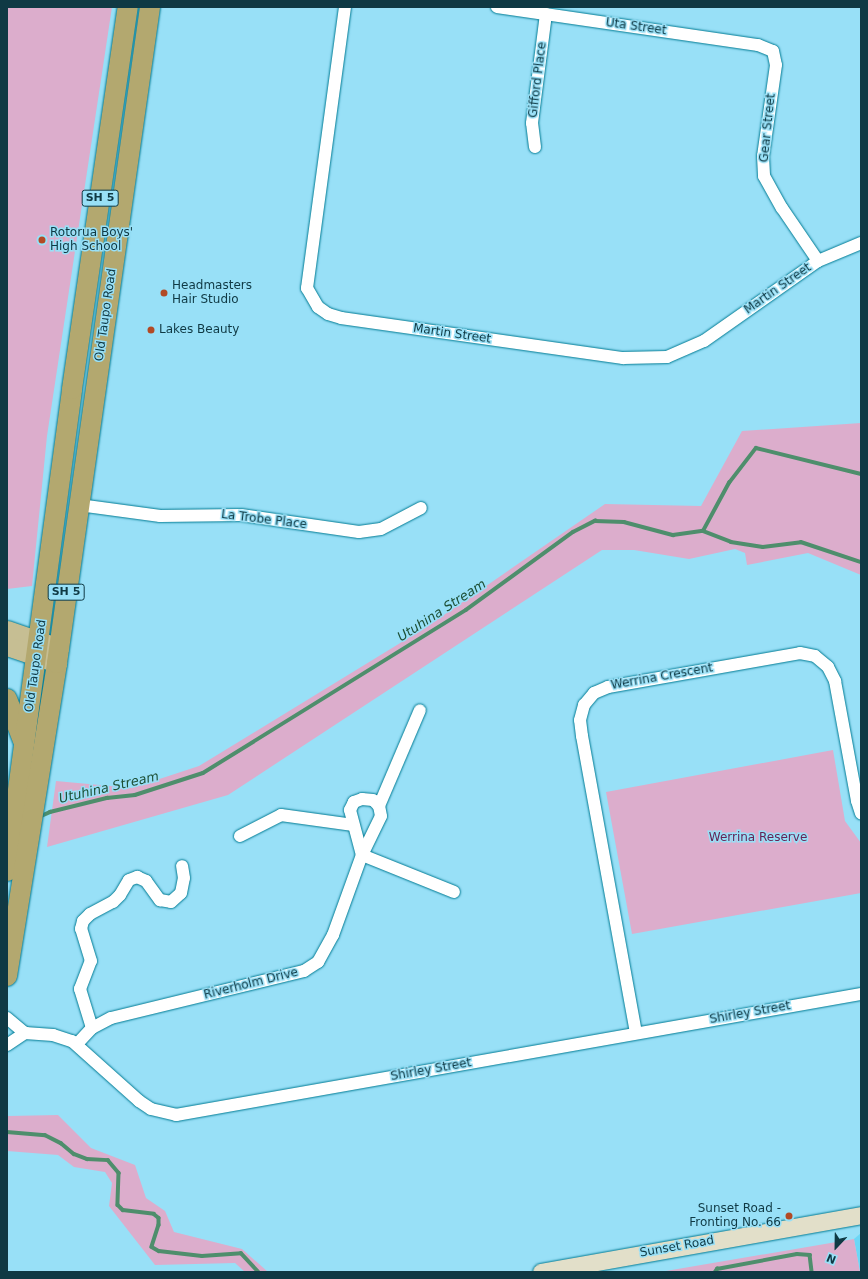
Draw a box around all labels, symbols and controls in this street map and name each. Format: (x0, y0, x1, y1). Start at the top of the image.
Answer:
street label: Uta Street (605, 16, 667, 38)
street label: Gifford Place (526, 41, 550, 119)
street label: Gear Street (757, 93, 779, 163)
road number: SH 5 (81, 189, 119, 207)
place label: Rotorua Boys' High School (50, 226, 133, 254)
marker: Rotorua Boys' High School (37, 235, 47, 245)
street label: Martin Street (742, 261, 814, 317)
street label: Old Taupo Road (92, 268, 120, 362)
place label: Headmasters Hair Studio (172, 279, 252, 307)
marker: Headmasters Hair Studio (159, 288, 169, 298)
street label: Martin Street (412, 321, 492, 347)
place label: Lakes Beauty (159, 323, 239, 337)
marker: Lakes Beauty (146, 325, 156, 335)
street label: La Trobe Place (220, 508, 308, 532)
water label: Utuhina Stream (395, 577, 489, 645)
road number: SH 5 (47, 583, 85, 601)
street label: Old Taupo Road (22, 619, 50, 713)
street label: Werrina Crescent (610, 661, 714, 693)
water label: Utuhina Stream (57, 769, 161, 807)
park label: Werrina Reserve (709, 831, 807, 845)
street label: Riverholm Drive (202, 965, 300, 1003)
street label: Shirley Street (709, 999, 791, 1027)
street label: Shirley Street (390, 1056, 472, 1084)
place label: Sunset Road - Fronting No. 66 (689, 1202, 781, 1230)
marker: Sunset Road - Fronting No. 66 (784, 1211, 794, 1221)
north arrow (816, 1227, 856, 1267)
street label: Sunset Road (639, 1233, 715, 1261)
text: N (825, 1251, 838, 1266)

